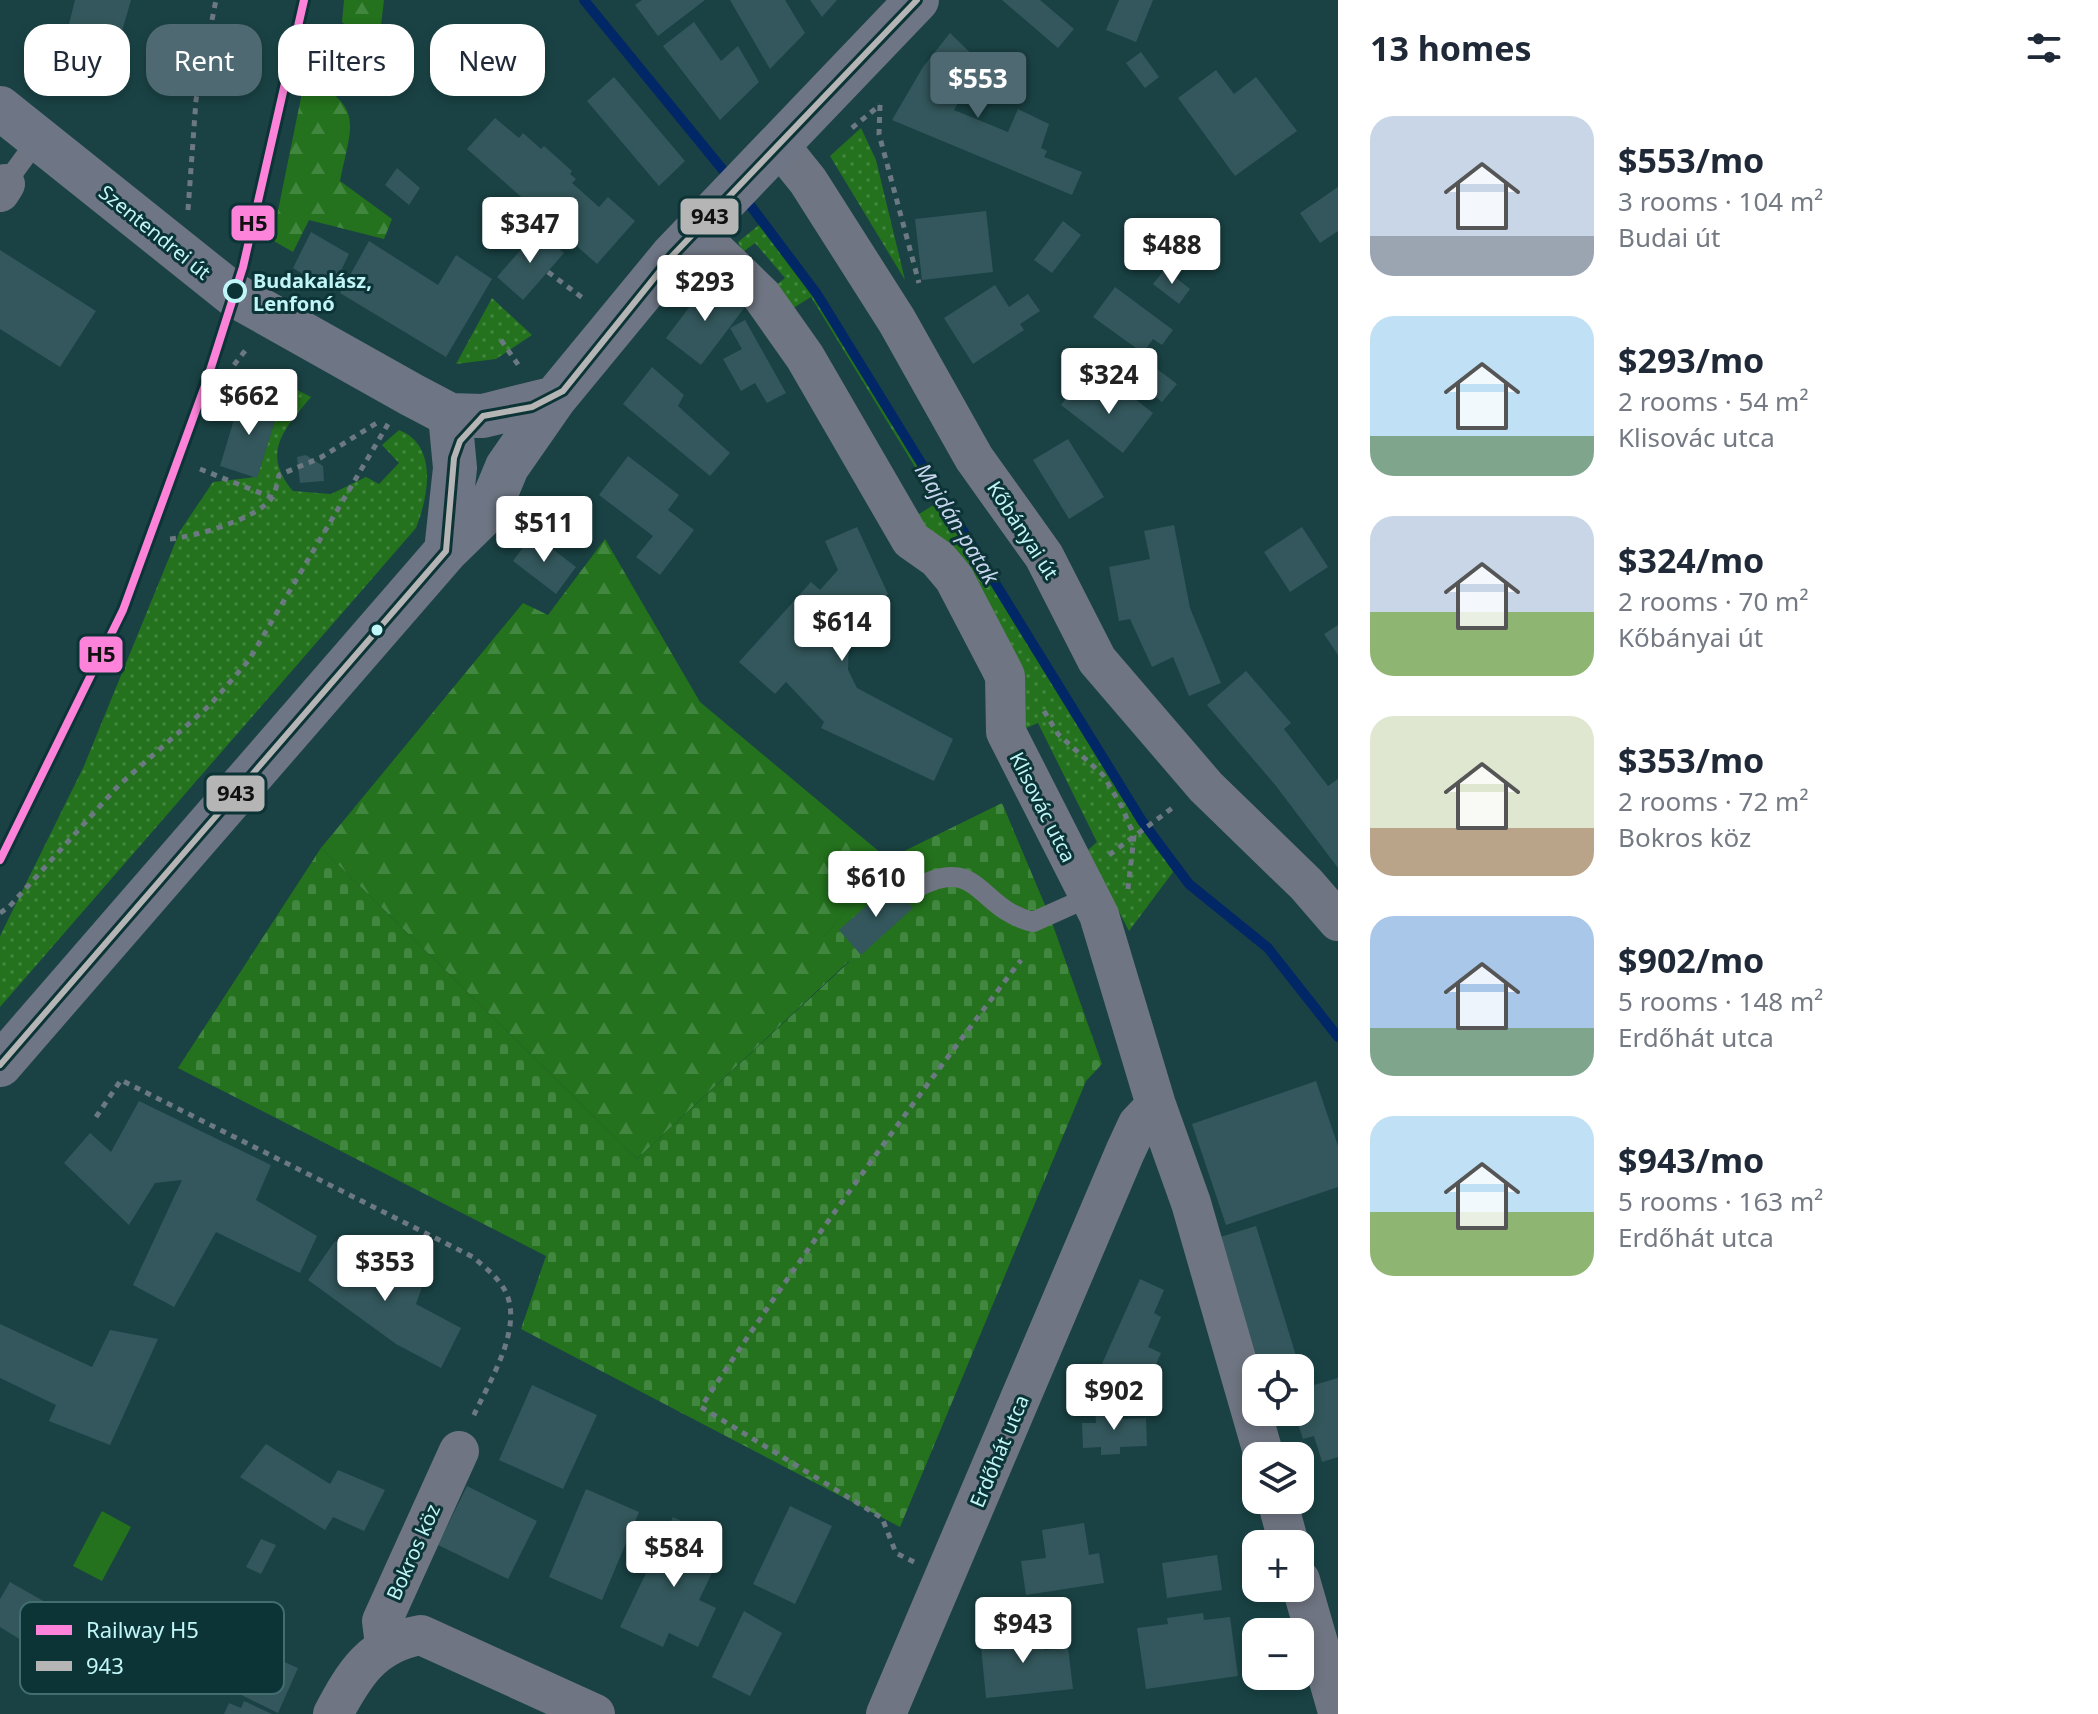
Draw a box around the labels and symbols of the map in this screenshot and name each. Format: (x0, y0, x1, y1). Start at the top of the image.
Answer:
pin: $553 (931, 52, 1025, 120)
street label: Szentendrei út (94, 179, 216, 285)
pin: $347 (483, 197, 577, 265)
line badge: 943 (679, 197, 740, 236)
text: 943 (691, 200, 729, 230)
line badge: H5 (230, 204, 276, 242)
text: H5 (238, 207, 268, 237)
pin: $488 (1125, 218, 1219, 286)
pin: $293 (658, 255, 752, 323)
place label: Budakalász, Lenfonó (253, 267, 372, 317)
marker: Budakalász, Lenfonó (224, 280, 246, 302)
pin: $324 (1062, 348, 1156, 416)
pin: $662 (202, 369, 296, 437)
water label: Majdán-patak (909, 457, 1008, 590)
street label: Kőbányai út (981, 476, 1065, 584)
pin: $511 (497, 496, 591, 564)
pin: $614 (795, 595, 889, 663)
unlabelled marker (369, 622, 385, 638)
line badge: H5 (78, 635, 124, 674)
text: H5 (86, 638, 116, 668)
street label: Klisovác utca (1004, 747, 1082, 867)
line badge: 943 (205, 774, 266, 813)
text: 943 (217, 777, 255, 807)
pin: $610 (829, 851, 923, 919)
pin: $353 (338, 1235, 432, 1303)
pin: $902 (1067, 1364, 1161, 1432)
street label: Erdőhát utca (963, 1391, 1035, 1511)
street label: Bokros köz (380, 1500, 446, 1604)
pin: $584 (627, 1521, 721, 1589)
pin: $943 (976, 1597, 1070, 1665)
legend (20, 1602, 284, 1694)
text: Railway H5 (86, 1614, 199, 1644)
text: 943 (86, 1650, 124, 1680)

